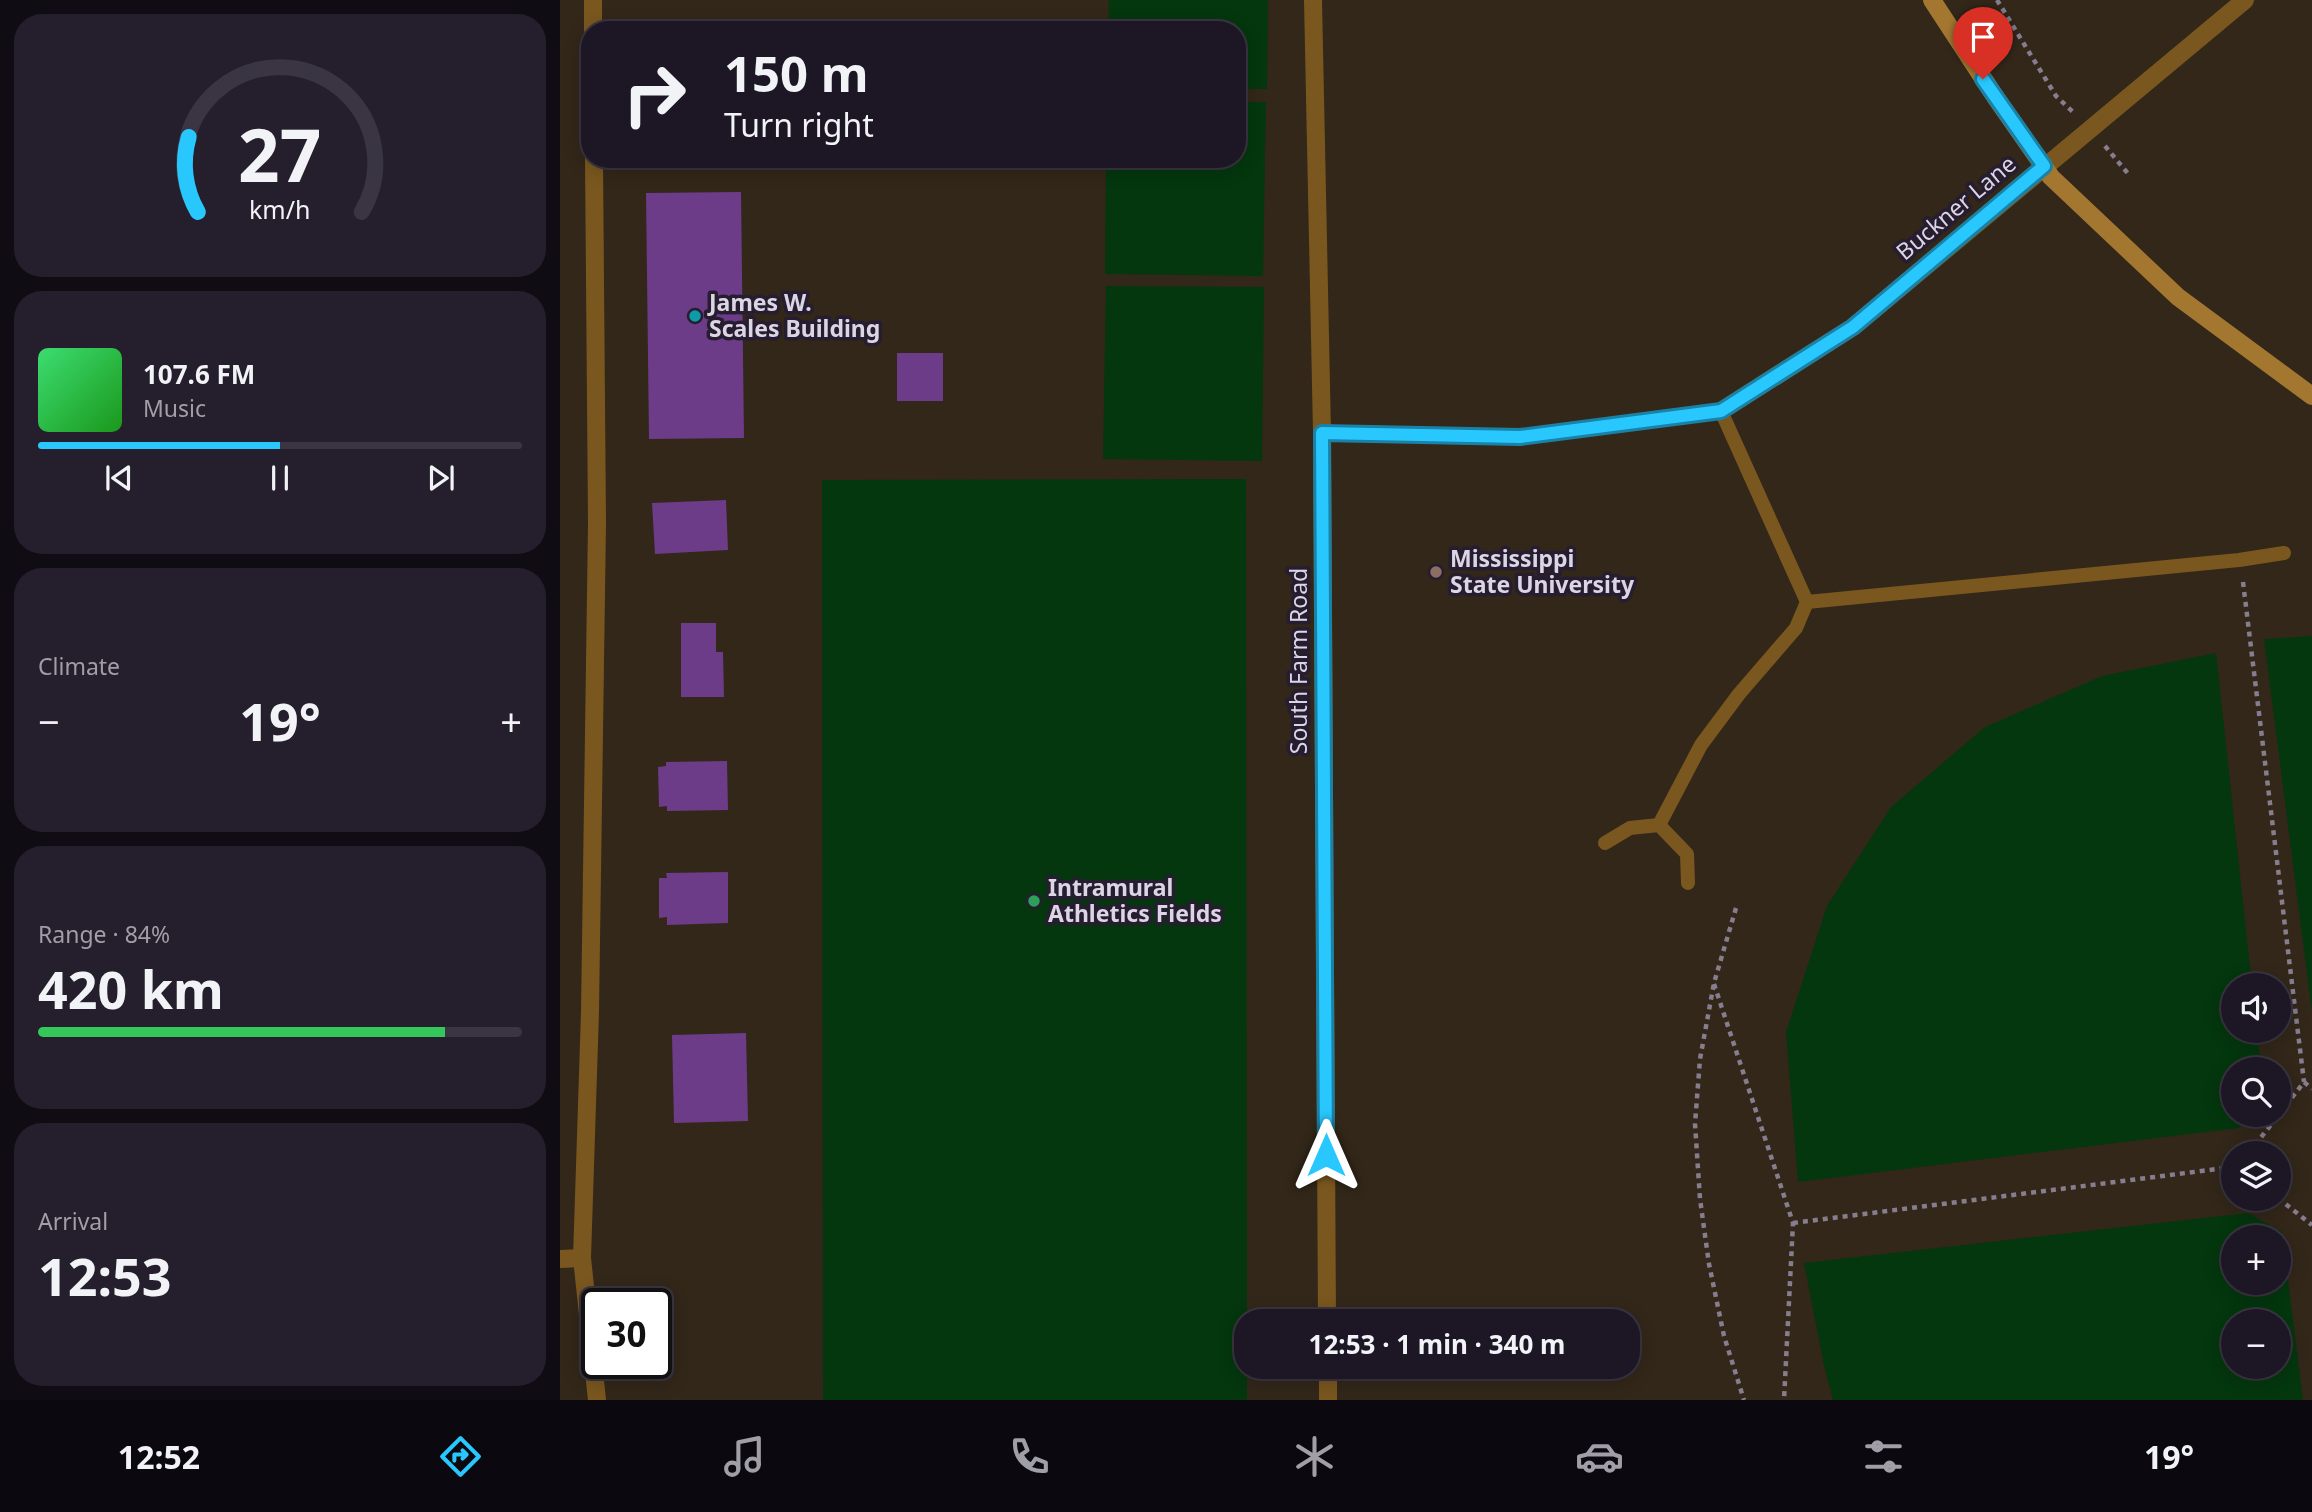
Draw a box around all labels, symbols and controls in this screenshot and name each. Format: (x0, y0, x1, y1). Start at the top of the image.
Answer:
pin (1953, 7, 2013, 79)
icon: arrive (1964, 18, 2002, 56)
text: 150 m (724, 40, 869, 106)
icon: right (609, 49, 700, 140)
text: Turn right (724, 103, 874, 146)
text: 27 (238, 104, 322, 203)
street label: Buckner Lane (1889, 148, 2022, 267)
text: km/h (249, 191, 311, 225)
place label: James W. Scales Building (707, 286, 880, 344)
marker: James W. Scales Building (687, 308, 703, 324)
text: 107.6 FM (143, 356, 255, 392)
text: Music (143, 392, 206, 424)
icon: previous (100, 459, 138, 497)
icon: pause (261, 459, 299, 497)
icon: next (422, 459, 460, 497)
place label: Mississippi State University (1450, 542, 1635, 600)
marker: Mississippi State University (1428, 564, 1444, 580)
street label: South Farm Road (1282, 568, 1314, 754)
text: Climate (38, 650, 120, 682)
text: 19° (239, 685, 321, 756)
text: − (38, 695, 60, 747)
text: + (500, 695, 522, 747)
place label: Intramural Athletics Fields (1048, 871, 1222, 929)
marker: Intramural Athletics Fields (1026, 893, 1042, 909)
text: Range · 84% (38, 918, 170, 950)
text: 420 km (38, 953, 224, 1024)
map controls (2221, 973, 2291, 1379)
button: sound (2221, 973, 2291, 1043)
button: search (2221, 1057, 2291, 1127)
position arrow (1289, 1118, 1363, 1192)
button: layers (2221, 1141, 2291, 1211)
text: Arrival (38, 1205, 108, 1237)
button: + (2221, 1225, 2291, 1295)
text: 12:53 (38, 1240, 172, 1311)
speed limit sign: 30 (581, 1288, 672, 1379)
button: − (2221, 1309, 2291, 1379)
text: 12:53 · 1 min · 340 m (1309, 1326, 1565, 1362)
icon: directions (436, 1432, 485, 1481)
icon: music (720, 1432, 769, 1481)
icon: phone (1005, 1432, 1054, 1481)
icon: climate (1290, 1432, 1339, 1481)
icon: car (1575, 1432, 1624, 1481)
icon: filters (1859, 1432, 1908, 1481)
text: 12:52 (118, 1435, 200, 1478)
text: 19° (2144, 1435, 2194, 1478)

